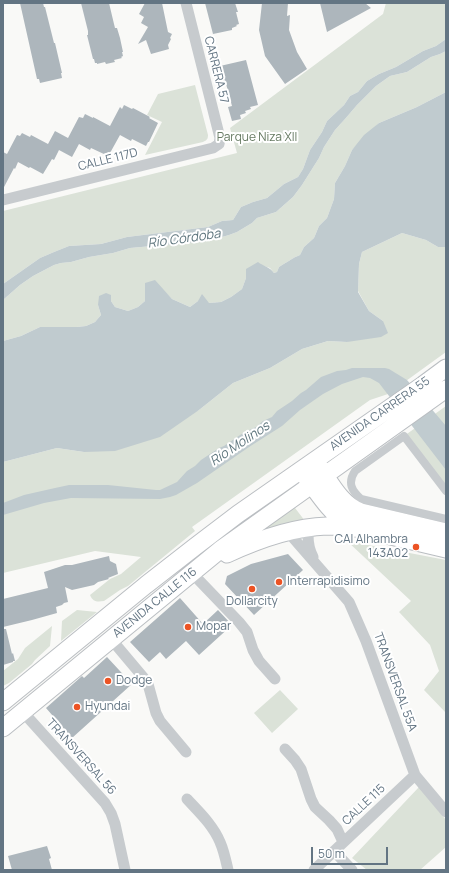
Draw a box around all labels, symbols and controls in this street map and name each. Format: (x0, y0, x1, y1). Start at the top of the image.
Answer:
street label: CARRERA 57 (201, 35, 231, 105)
park label: Parque Niza XII (217, 131, 297, 145)
street label: CALLE 117D (77, 146, 139, 174)
water label: Río Córdoba (147, 226, 221, 252)
street label: AVENIDA CARRERA 55 (327, 374, 433, 454)
water label: Río Molinos (207, 418, 273, 470)
place label: CAI Alhambra 143A02 (335, 533, 408, 561)
marker: CAI Alhambra 143A02 (411, 542, 421, 552)
street label: AVENIDA CALLE 116 (110, 565, 200, 641)
place label: Interrapidisimo (287, 575, 370, 589)
marker: Interrapidisimo (274, 577, 284, 587)
marker: Dollarcity (247, 584, 257, 594)
place label: Dollarcity (226, 595, 278, 609)
place label: Mopar (196, 620, 231, 634)
marker: Mopar (183, 622, 193, 632)
street label: TRANSVERSAL 55A (370, 631, 420, 733)
place label: Dodge (116, 674, 152, 688)
marker: Dodge (103, 676, 113, 686)
place label: Hyundai (85, 700, 130, 714)
marker: Hyundai (72, 702, 82, 712)
street label: TRANSVERSAL 56 (43, 716, 119, 798)
street label: CALLE 115 (339, 781, 389, 829)
scale bar (313, 839, 390, 865)
text: 50 m (318, 845, 345, 862)

